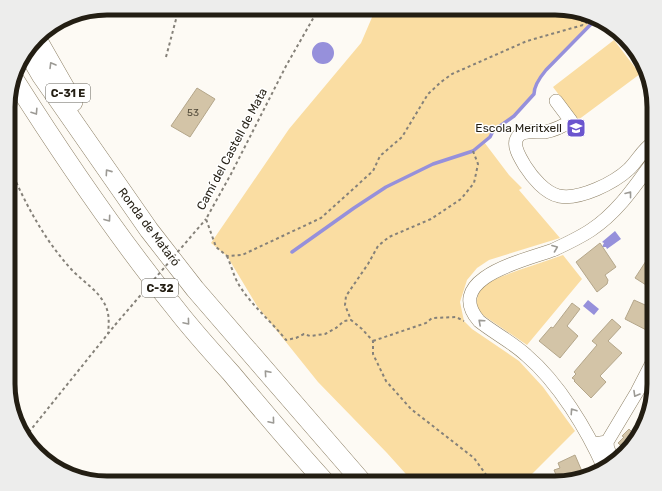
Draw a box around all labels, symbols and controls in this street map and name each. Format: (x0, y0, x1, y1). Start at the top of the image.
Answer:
one-way arrow (50, 62, 57, 69)
road number: C-31 E (46, 84, 90, 102)
street label: Camí del Castell de Mata (194, 86, 270, 212)
house number: 53 (187, 107, 199, 119)
one-way arrow (30, 108, 38, 115)
school or university icon: Escola Meritxell (565, 117, 587, 139)
place label: Escola Meritxell (475, 121, 562, 135)
one-way arrow (106, 170, 113, 177)
street label: Ronda de Mataró (115, 185, 183, 269)
one-way arrow (624, 192, 631, 199)
one-way arrow (104, 215, 111, 222)
one-way arrow (552, 245, 559, 253)
road number: C-32 (142, 279, 178, 297)
one-way arrow (183, 318, 190, 325)
one-way arrow (478, 320, 485, 327)
one-way arrow (264, 370, 272, 378)
one-way arrow (633, 390, 640, 397)
one-way arrow (571, 409, 578, 416)
one-way arrow (267, 417, 274, 424)

